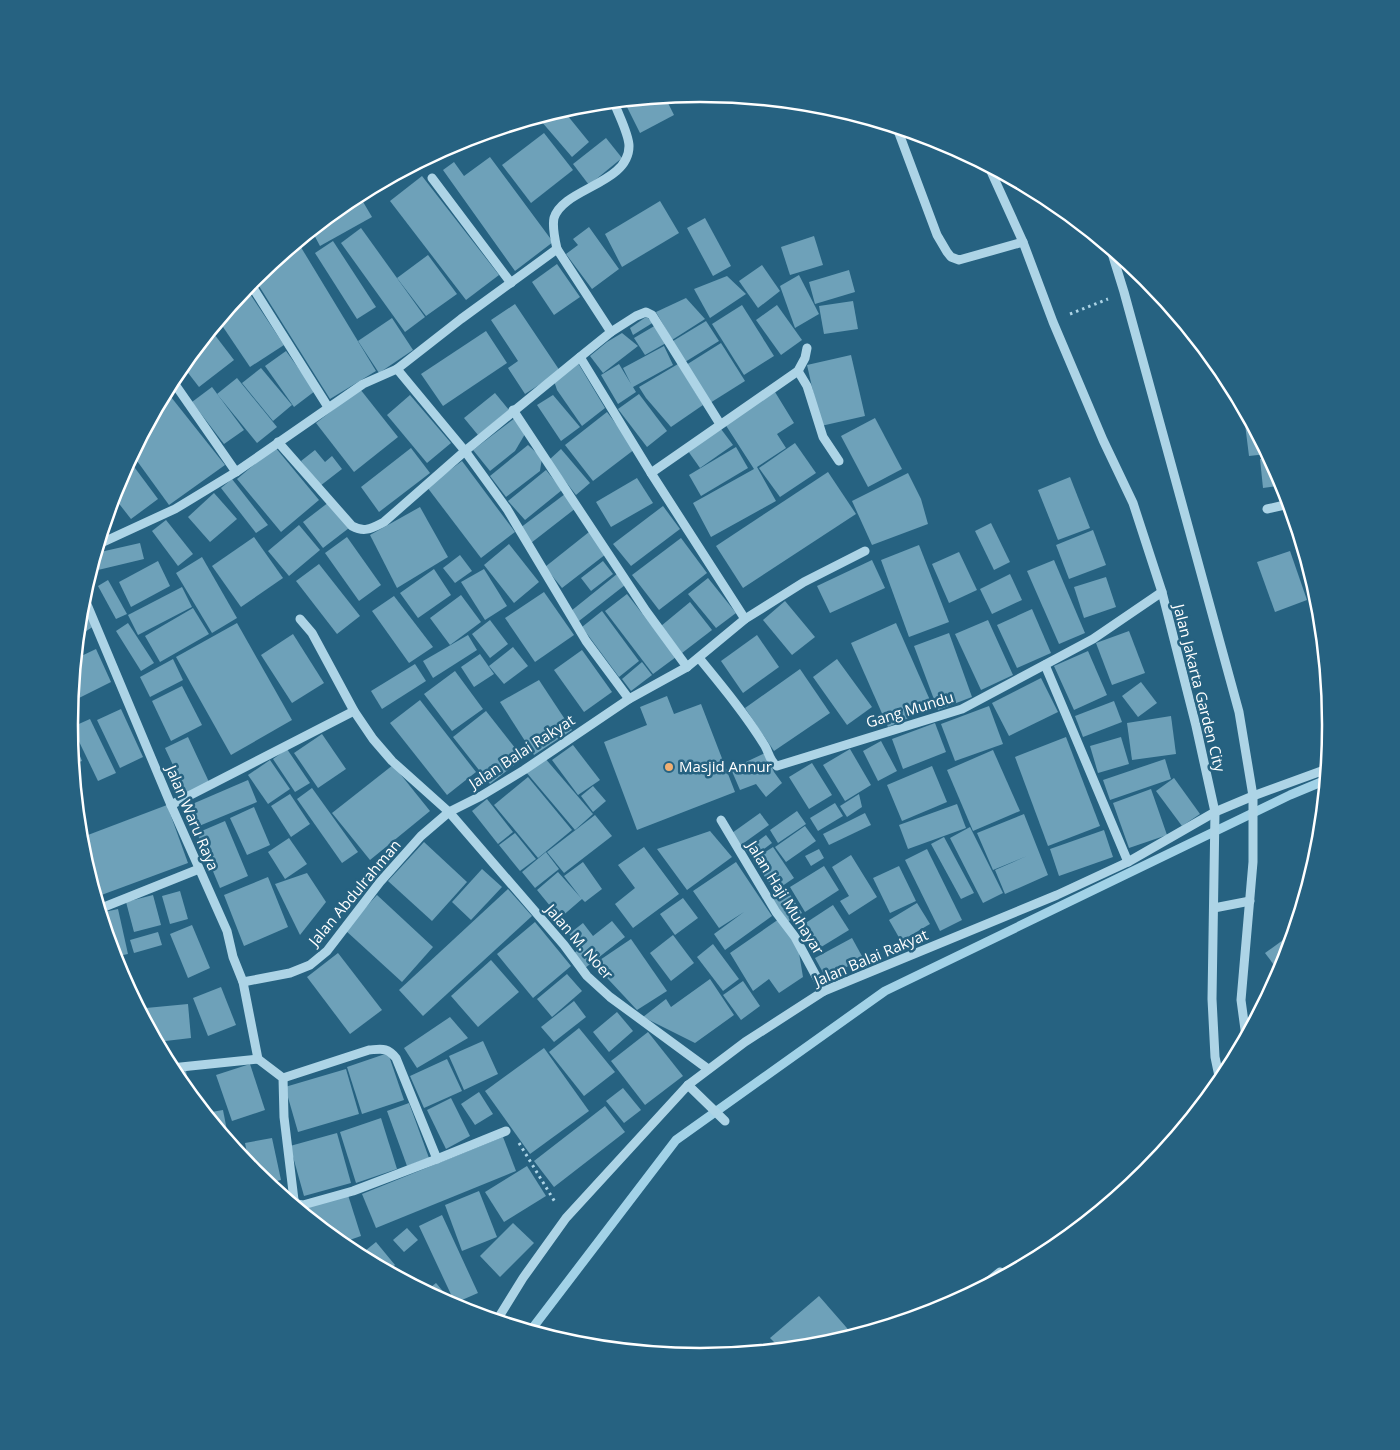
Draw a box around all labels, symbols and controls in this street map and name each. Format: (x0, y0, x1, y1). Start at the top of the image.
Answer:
street label: Jalan Jakarta Garden City (1169, 600, 1231, 774)
street label: Gang Mundu (863, 686, 956, 732)
street label: Jalan Balai Rakyat (463, 710, 578, 794)
place label: Masjid Annur (679, 756, 772, 776)
street label: Jalan Waru Raya (161, 760, 224, 873)
marker: Masjid Annur (663, 761, 675, 773)
street label: Jalan Abdulrahman (302, 835, 405, 951)
street label: Jalan Haji Muhayar (742, 835, 829, 958)
street label: Jalan M. Noer (540, 898, 618, 983)
street label: Jalan Balai Rakyat (809, 924, 931, 991)

